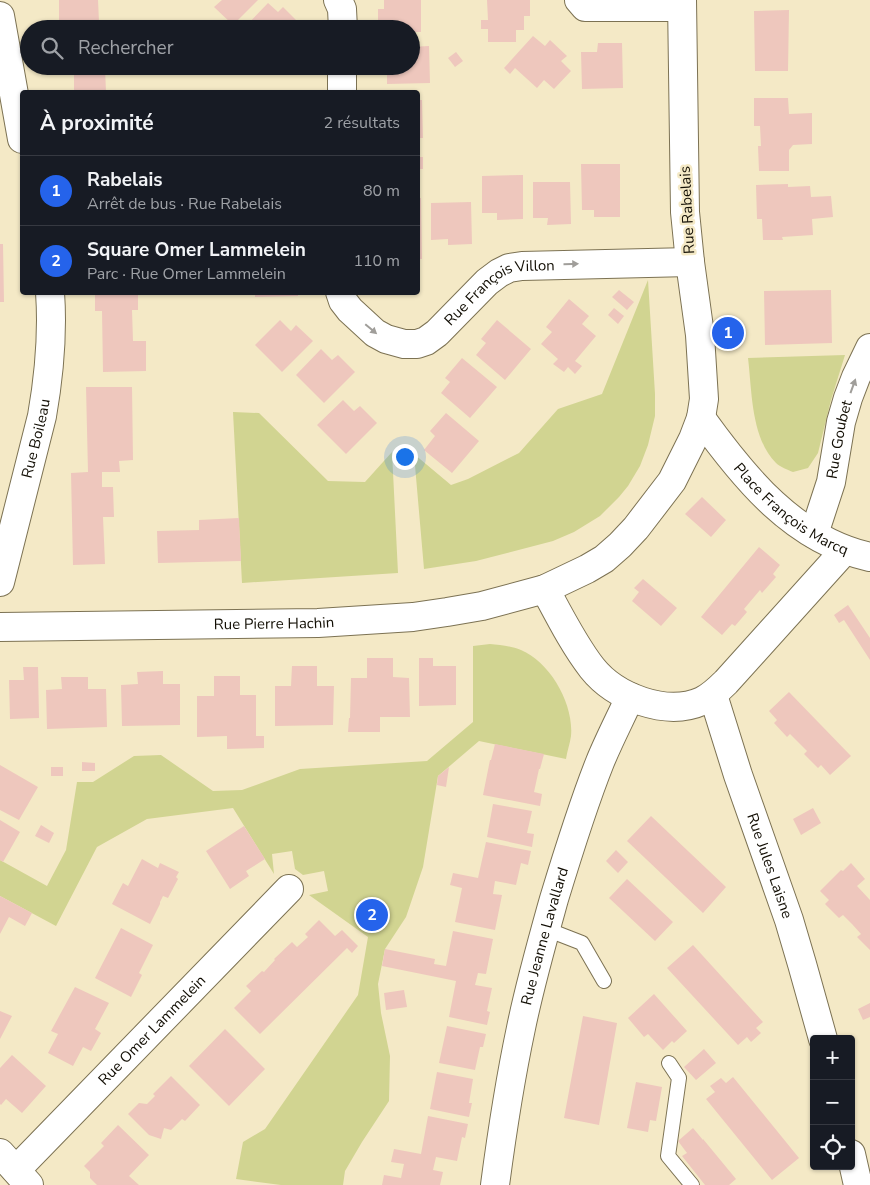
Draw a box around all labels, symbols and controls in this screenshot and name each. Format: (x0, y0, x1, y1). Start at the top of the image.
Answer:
search box (20, 20, 420, 75)
icon: search (38, 34, 66, 62)
text: Rechercher (78, 35, 173, 61)
text: À proximité (40, 109, 154, 137)
text: 2 résultats (324, 112, 400, 134)
street label: Rue Rabelais (675, 166, 699, 254)
text: Rabelais (87, 167, 163, 193)
text: 1 (51, 180, 61, 202)
text: 80 m (363, 180, 400, 202)
text: Arrêt de bus · Rue Rabelais (87, 193, 282, 215)
text: Square Omer Lammelein (87, 237, 306, 263)
text: 2 (51, 250, 61, 272)
text: 110 m (353, 250, 400, 272)
street label: Rue François Villon (440, 255, 555, 330)
one-way arrow (563, 260, 579, 268)
text: Parc · Rue Omer Lammelein (87, 263, 286, 285)
pin: 1 (712, 314, 744, 352)
one-way arrow (365, 323, 378, 334)
one-way arrow (850, 378, 857, 393)
street label: Rue Boileau (17, 397, 55, 480)
street label: Rue Goubet (822, 397, 857, 480)
your location (392, 444, 418, 470)
street label: Place François Marcq (729, 459, 851, 560)
street label: Rue Pierre Hachin (214, 612, 335, 634)
street label: Rue Jules Laisne (742, 810, 798, 921)
street label: Rue Jeanne Lavallard (516, 865, 573, 1007)
pin: 2 (356, 896, 388, 934)
street label: Rue Omer Lammelein (94, 971, 210, 1089)
map controls (810, 1035, 855, 1170)
button: + (810, 1035, 855, 1080)
button: − (810, 1080, 855, 1125)
button: locate (810, 1125, 855, 1170)

